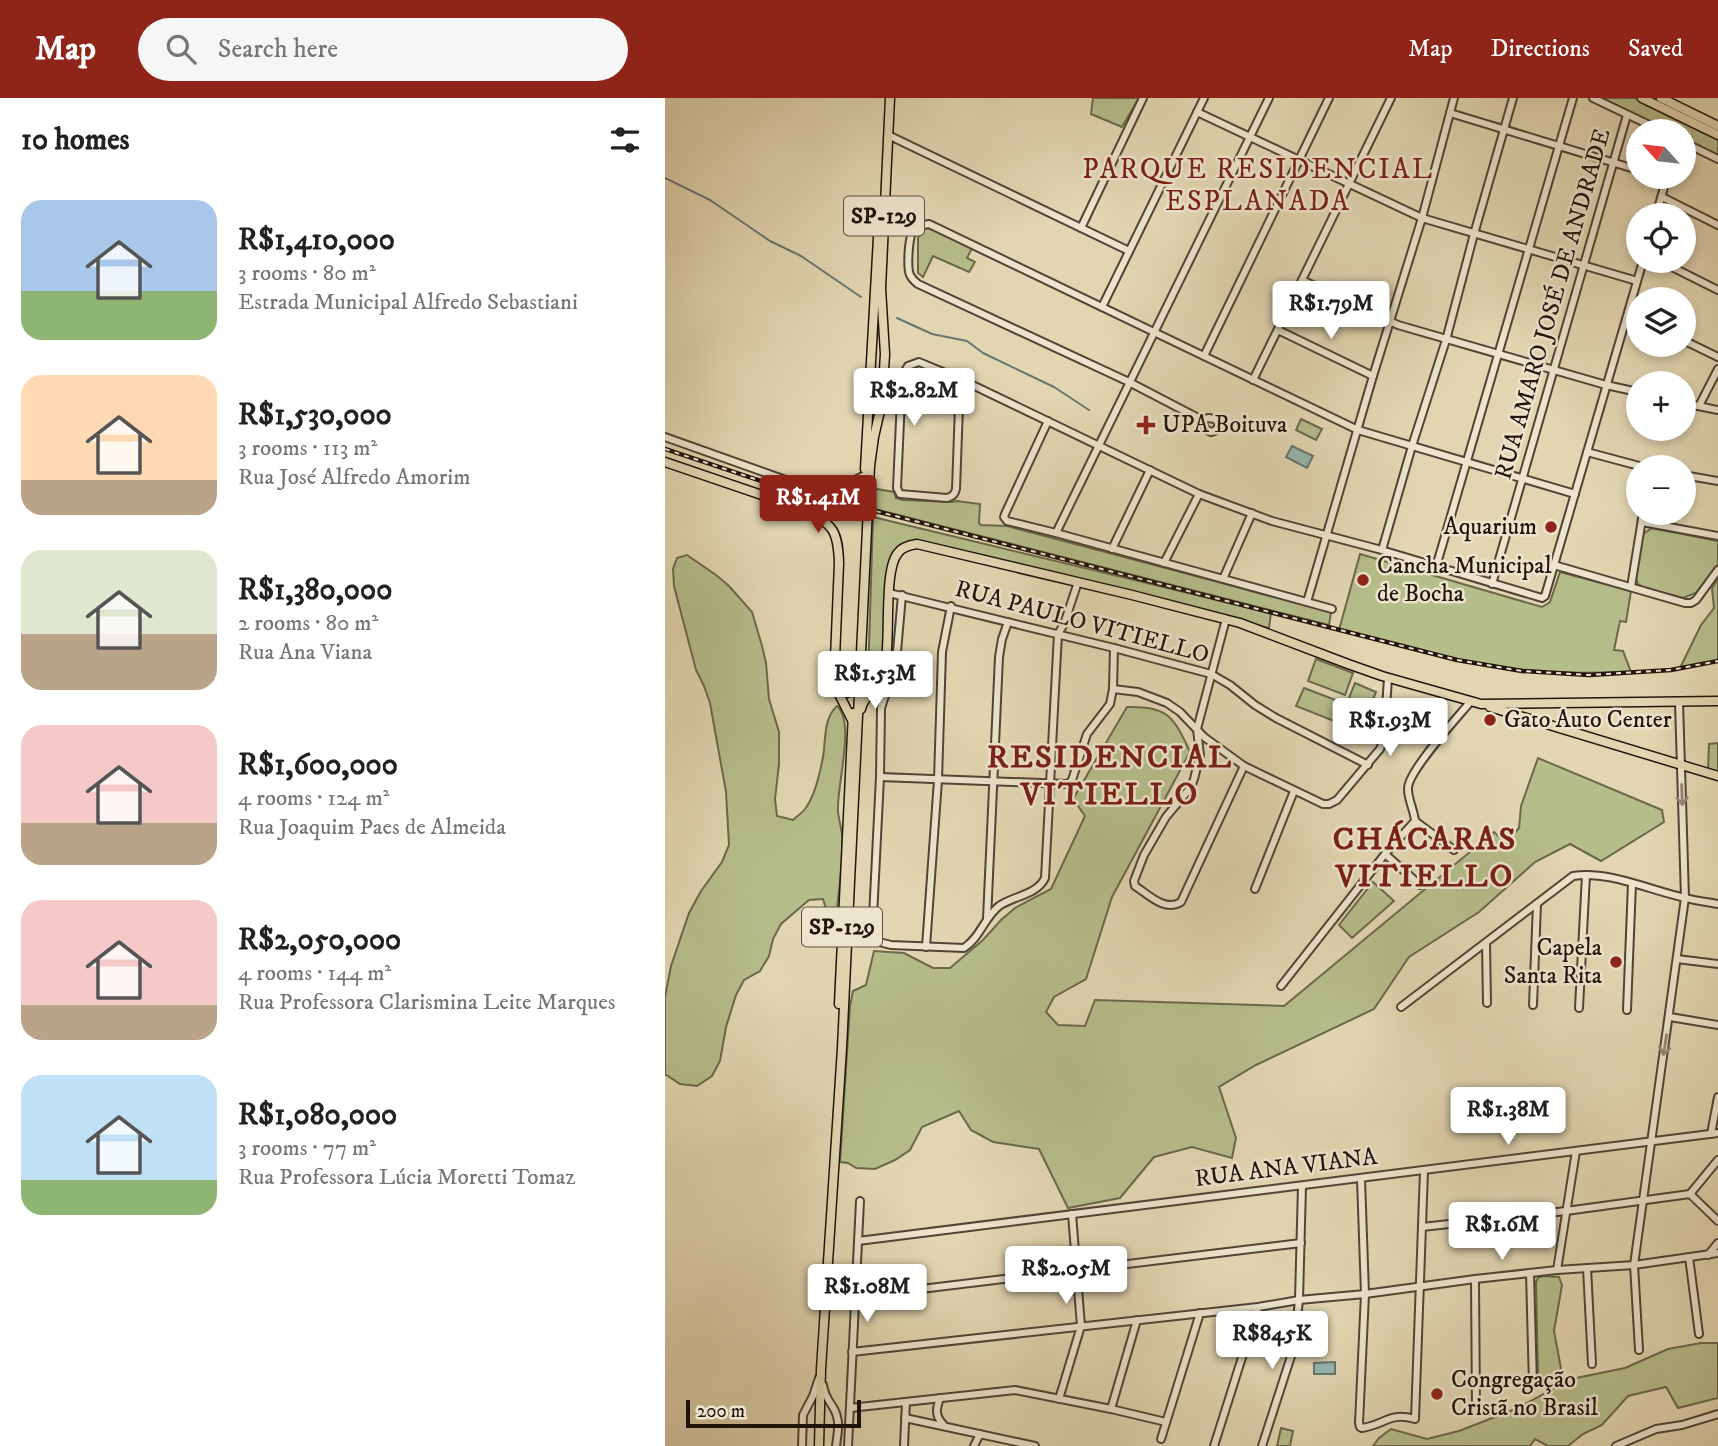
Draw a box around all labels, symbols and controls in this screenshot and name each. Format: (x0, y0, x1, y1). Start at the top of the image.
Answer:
search box (138, 18, 628, 81)
text: Map (35, 29, 96, 70)
icon: search (162, 30, 200, 68)
text: Search here (218, 33, 338, 66)
text: Map (1408, 34, 1453, 64)
text: Directions (1491, 34, 1590, 64)
text: Saved (1628, 34, 1683, 64)
north arrow (1626, 119, 1696, 189)
map controls (1626, 119, 1696, 525)
icon: filters (606, 121, 644, 159)
text: 10 homes (21, 122, 130, 159)
street label: RUA AMARO JOSÉ DE ANDRADE (1488, 125, 1618, 483)
district label: PARQUE RESIDENCIAL ESPLANADA (1082, 152, 1434, 219)
road number: SP-129 (844, 197, 924, 236)
button: locate (1626, 203, 1696, 273)
text: R$1,410,000 (238, 222, 395, 259)
icon: home (77, 228, 161, 312)
text: 3 rooms · 80 m² (238, 259, 376, 288)
pin: R$1.79M (1266, 282, 1396, 341)
button: layers (1626, 287, 1696, 357)
text: Estrada Municipal Alfredo Sebastiani (238, 288, 578, 317)
text: R$1.79M (1289, 289, 1373, 318)
pin: R$2.82M (849, 368, 979, 428)
button: + (1626, 371, 1696, 441)
text: R$2.82M (870, 376, 958, 405)
text: R$1,530,000 (238, 397, 392, 434)
icon: home (77, 403, 161, 487)
place label: UPA Boituva (1162, 410, 1288, 440)
marker: UPA Boituva (1136, 415, 1156, 435)
text: 3 rooms · 113 m² (238, 434, 377, 463)
button: − (1626, 455, 1696, 525)
text: Rua José Alfredo Amorim (238, 463, 470, 492)
pin: R$1.41M (753, 476, 883, 535)
text: R$1.41M (776, 483, 860, 512)
place label: Aquarium (1443, 512, 1537, 542)
marker: Aquarium (1543, 519, 1559, 535)
place label: Cancha Municipal de Bocha (1377, 551, 1553, 609)
text: R$1,380,000 (238, 572, 392, 609)
marker: Cancha Municipal de Bocha (1355, 572, 1371, 588)
street label: RUA PAULO VITIELLO (952, 574, 1212, 670)
icon: home (77, 578, 161, 662)
text: 2 rooms · 80 m² (238, 609, 378, 638)
text: Rua Ana Viana (238, 638, 372, 667)
pin: R$1.53M (810, 652, 940, 711)
text: R$1.53M (834, 659, 916, 688)
pin: R$1.93M (1325, 698, 1455, 758)
place label: Gato Auto Center (1504, 705, 1672, 735)
text: R$1.93M (1349, 706, 1431, 735)
marker: Gato Auto Center (1482, 712, 1498, 728)
district label: RESIDENCIAL VITIELLO (987, 738, 1233, 815)
text: R$1,600,000 (238, 747, 398, 784)
icon: home (77, 753, 161, 837)
one-way arrow (1676, 783, 1689, 806)
text: 4 rooms · 124 m² (238, 784, 389, 813)
text: Rua Joaquim Paes de Almeida (238, 813, 506, 842)
district label: CHÁCARAS VITIELLO (1333, 819, 1517, 897)
road number: SP-129 (802, 908, 882, 946)
text: R$2,050,000 (238, 922, 401, 959)
icon: home (77, 928, 161, 1012)
place label: Capela Santa Rita (1504, 933, 1603, 991)
marker: Capela Santa Rita (1608, 954, 1624, 970)
text: 4 rooms · 144 m² (238, 959, 391, 988)
text: Rua Professora Clarismina Leite Marques (238, 988, 615, 1017)
one-way arrow (1658, 1033, 1671, 1056)
pin: R$1.38M (1443, 1088, 1573, 1147)
text: R$1.38M (1467, 1095, 1549, 1124)
text: R$1,080,000 (238, 1097, 397, 1134)
icon: home (77, 1103, 161, 1187)
text: 3 rooms · 77 m² (238, 1134, 376, 1163)
street label: RUA ANA VIANA (1193, 1142, 1380, 1194)
text: Rua Professora Lúcia Moretti Tomaz (238, 1163, 576, 1192)
pin: R$1.6M (1445, 1202, 1559, 1262)
text: R$1.6M (1465, 1210, 1539, 1239)
pin: R$2.05M (1001, 1246, 1131, 1306)
text: R$2.05M (1021, 1254, 1111, 1283)
pin: R$1.08M (802, 1264, 932, 1324)
text: R$1.08M (824, 1272, 910, 1301)
pin: R$845K (1215, 1312, 1329, 1371)
text: R$845K (1232, 1319, 1312, 1348)
place label: Congregação Cristã no Brasil (1451, 1365, 1599, 1423)
marker: Congregação Cristã no Brasil (1429, 1386, 1445, 1402)
scale bar (686, 1397, 861, 1429)
text: 200 m (697, 1400, 745, 1423)

